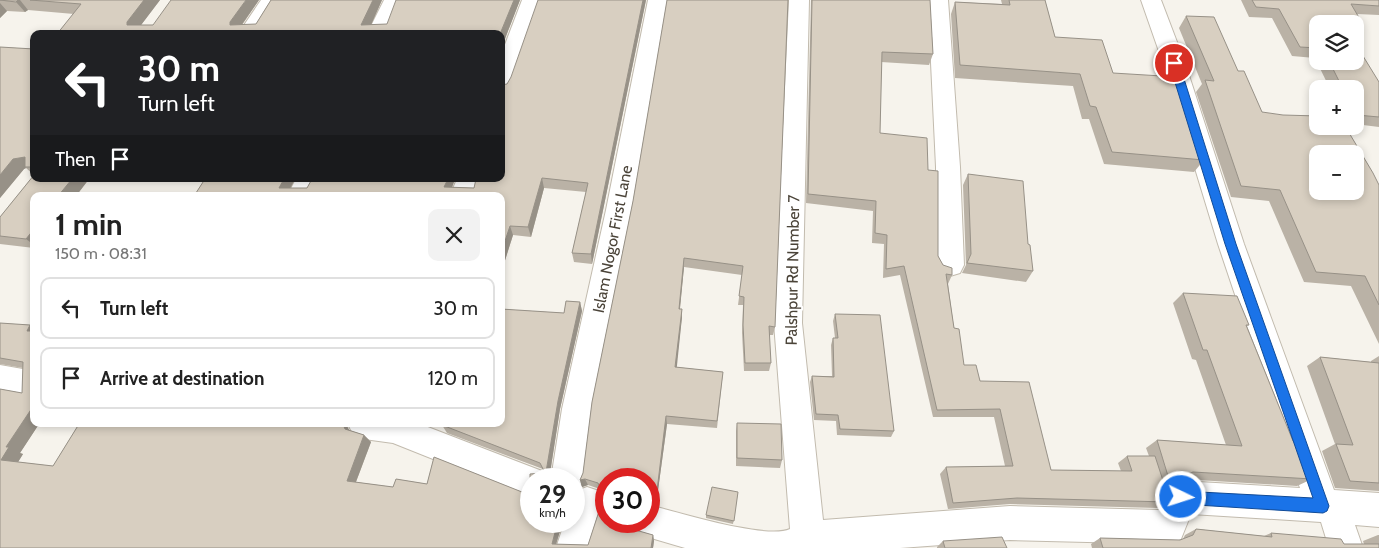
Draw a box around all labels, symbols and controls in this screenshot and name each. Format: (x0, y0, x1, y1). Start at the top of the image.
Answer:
map controls (1309, 15, 1364, 200)
button: layers (1309, 15, 1364, 70)
pin (1153, 42, 1195, 84)
text: 30 m (138, 47, 220, 90)
icon: arrive (1160, 49, 1188, 77)
icon: left (55, 50, 120, 115)
button: + (1309, 80, 1364, 135)
text: Turn left (138, 90, 215, 117)
icon: arrive (106, 145, 134, 173)
button: − (1309, 145, 1364, 200)
text: Then (55, 148, 96, 171)
street label: Islam Nogor First Lane (589, 164, 636, 315)
street label: Palshpur Rd Number 7 (782, 194, 803, 346)
text: 1 min (55, 206, 123, 243)
button: close (428, 209, 480, 261)
text: 150 m · 08:31 (55, 244, 147, 263)
icon: left (57, 294, 85, 322)
text: Turn left (100, 297, 168, 320)
text: 30 m (434, 297, 478, 320)
icon: arrive (57, 364, 85, 392)
text: Arrive at destination (100, 367, 264, 390)
text: 120 m (428, 367, 478, 390)
speed limit sign: 30 (595, 468, 660, 533)
position arrow (1154, 470, 1206, 522)
text: 29 (539, 479, 566, 509)
text: km/h (539, 505, 566, 520)

